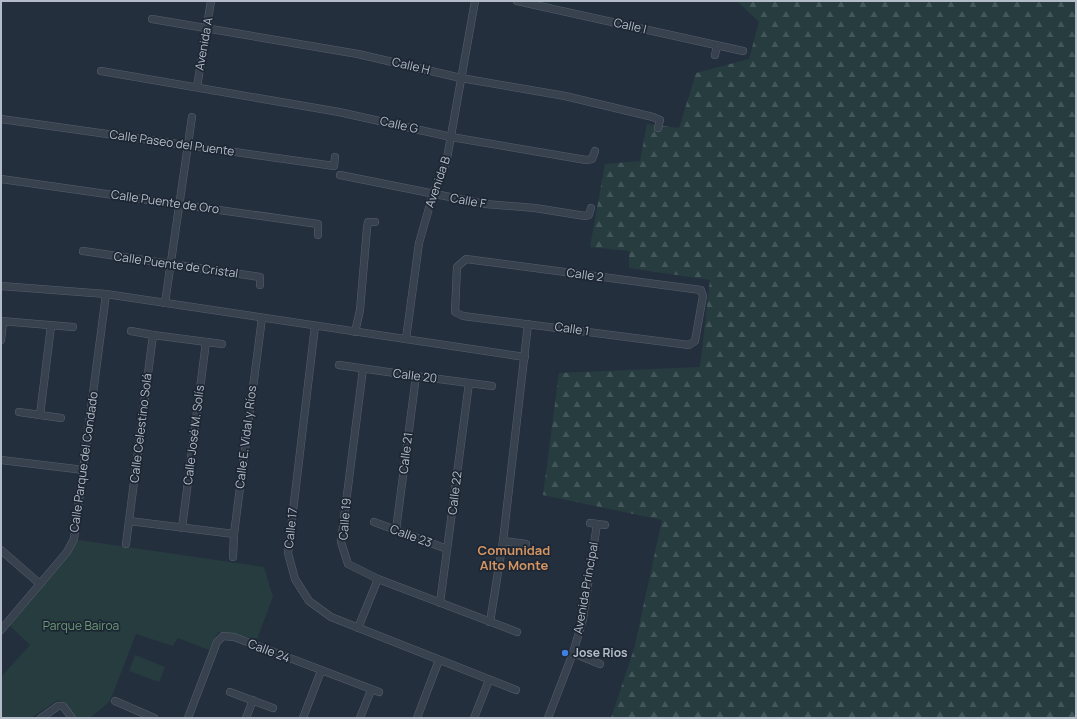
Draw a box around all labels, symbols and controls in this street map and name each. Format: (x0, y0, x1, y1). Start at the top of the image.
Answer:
street label: Calle I (612, 14, 648, 38)
street label: Avenida A (190, 16, 217, 72)
street label: Calle H (390, 53, 432, 78)
street label: Calle G (378, 112, 420, 137)
street label: Calle Paseo del Puente (109, 125, 236, 160)
street label: Avenida B (421, 154, 454, 210)
street label: Calle Puente de Oro (110, 185, 220, 218)
street label: Calle F (449, 189, 487, 212)
street label: Calle Puente de Cristal (113, 247, 239, 282)
street label: Calle 2 (566, 264, 605, 286)
street label: Calle 1 (554, 318, 591, 339)
street label: Calle 20 (392, 364, 438, 387)
street label: Calle Celestino Solá (125, 372, 156, 484)
street label: Calle José M. Solís (179, 384, 208, 486)
street label: Calle E. Vidal y Ríos (231, 384, 260, 489)
street label: Calle Parque del Condado (65, 390, 102, 533)
street label: Calle 21 (395, 431, 416, 475)
street label: Calle 22 (443, 470, 466, 516)
street label: Calle 19 (334, 497, 355, 541)
street label: Calle 17 (280, 507, 301, 549)
street label: Calle 23 (388, 520, 435, 551)
district label: Comunidad Alto Monte (478, 541, 550, 574)
street label: Avenida Principal (569, 541, 602, 635)
park label: Parque Bairoa (43, 617, 119, 634)
street label: Calle 24 (246, 635, 293, 666)
place label: Jose Rios (573, 644, 628, 661)
marker: Jose Rios (560, 648, 570, 658)

